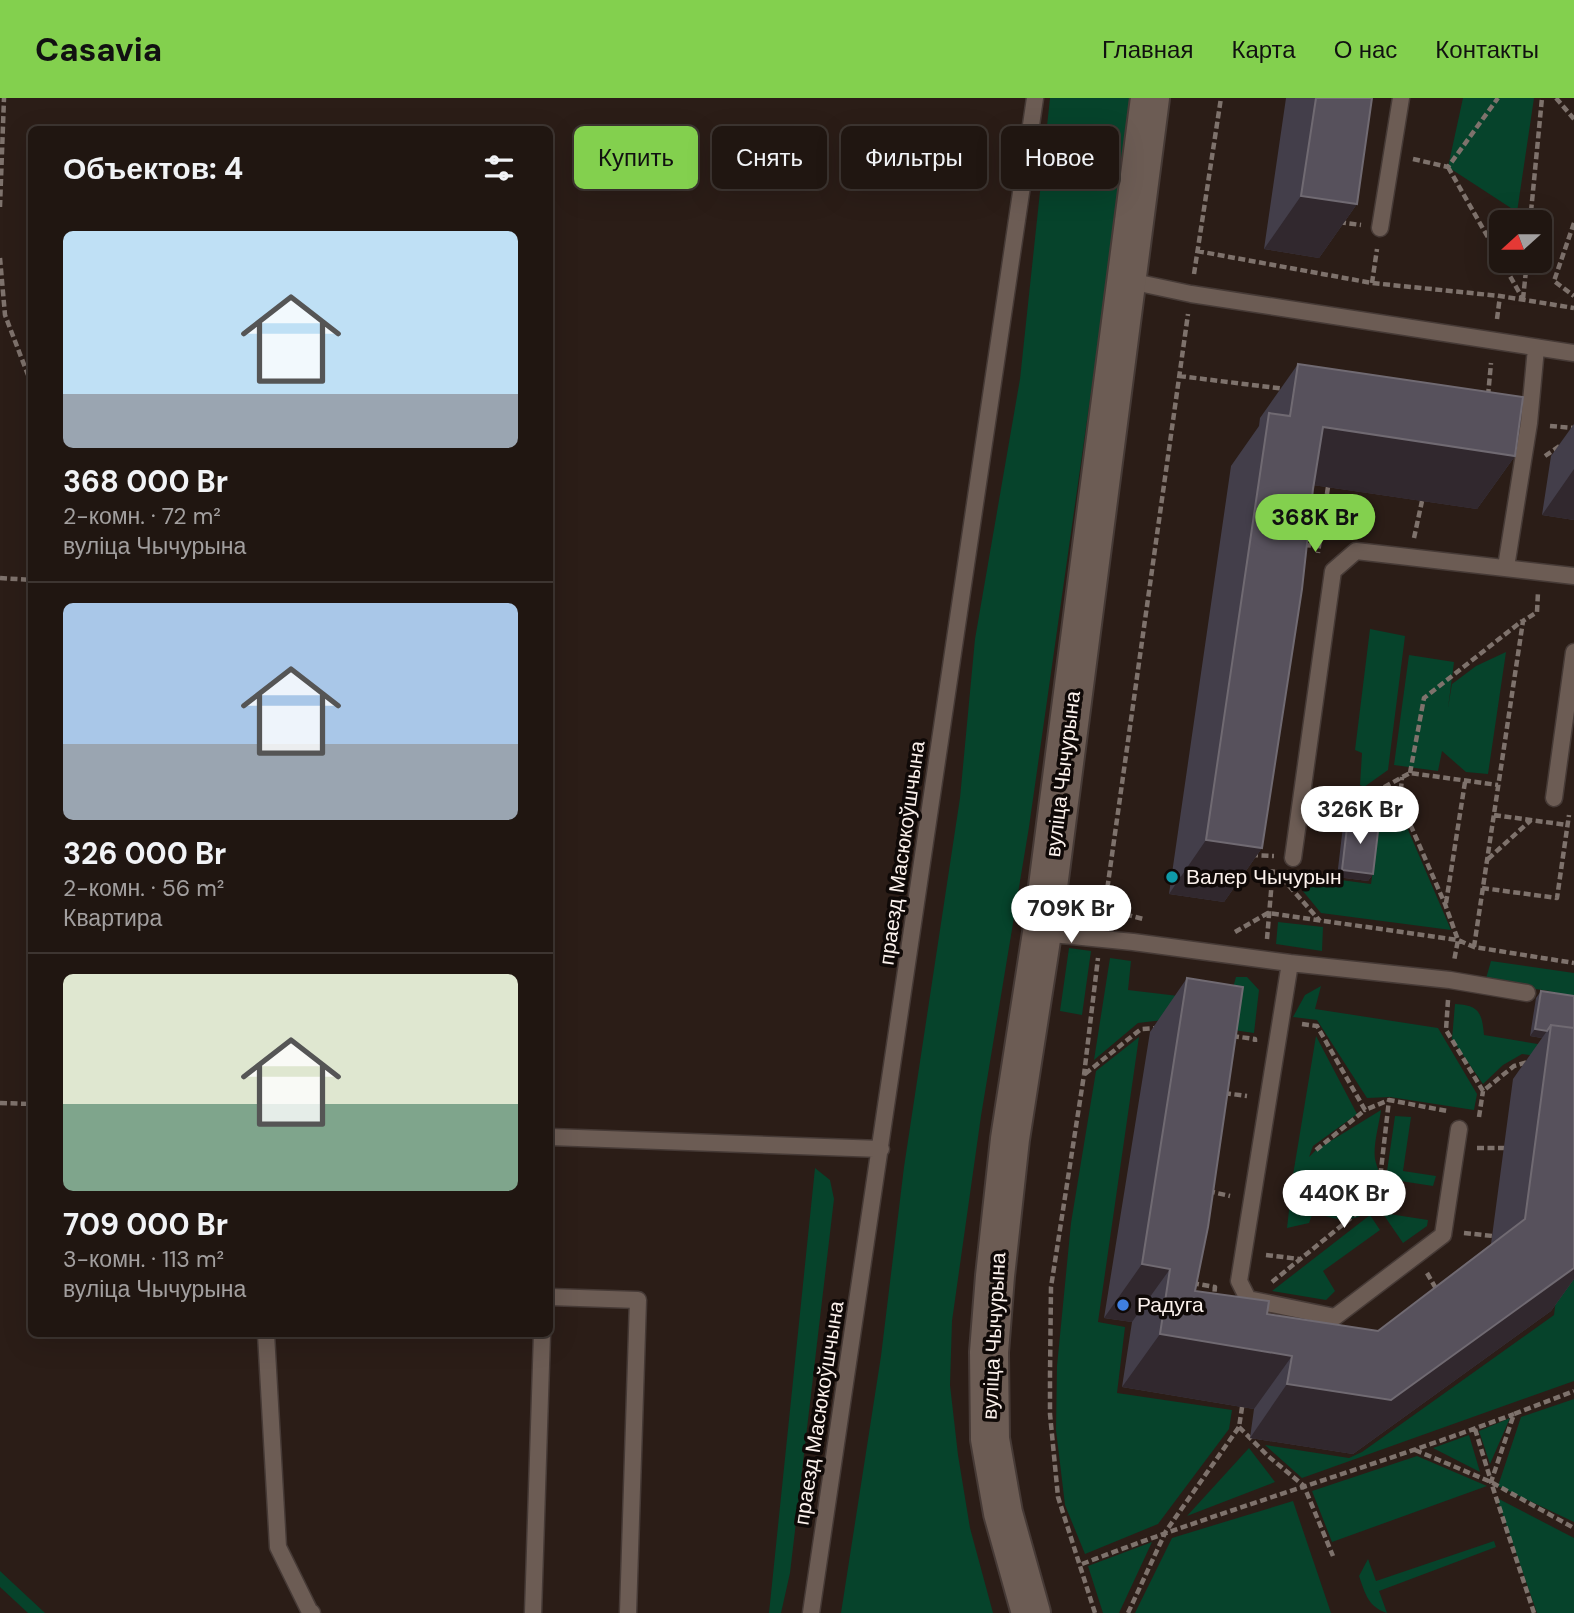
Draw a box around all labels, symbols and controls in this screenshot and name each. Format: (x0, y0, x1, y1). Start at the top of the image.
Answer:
text: Casavia (35, 28, 162, 71)
text: Главная (1102, 34, 1193, 65)
text: Карта (1231, 34, 1296, 65)
text: О нас (1334, 34, 1397, 65)
text: Контакты (1435, 34, 1539, 65)
chip: Купить (574, 126, 698, 189)
chip: Снять (712, 126, 827, 189)
chip: Фильтры (841, 126, 987, 189)
chip: Новое (1001, 126, 1119, 189)
text: Объектов: 4 (63, 149, 243, 188)
icon: filters (480, 149, 518, 187)
north arrow (1489, 210, 1552, 273)
map controls (1489, 210, 1552, 273)
icon: home (228, 276, 354, 402)
text: 368 000 Br (63, 462, 228, 501)
pin: 368K Br (1250, 494, 1380, 554)
text: 2-комн. · 72 m² (63, 501, 221, 531)
text: 368K Br (1271, 502, 1359, 532)
text: вуліца Чычурына (63, 531, 246, 561)
icon: home (228, 648, 354, 774)
street label: вуліца Чычурына (1039, 689, 1087, 859)
street label: праезд Масюкоўшчына (872, 739, 932, 967)
pin: 326K Br (1295, 786, 1425, 846)
text: 326K Br (1317, 794, 1403, 824)
text: 326 000 Br (63, 834, 226, 873)
place label: Валер Чычурын (1186, 863, 1342, 891)
marker: Валер Чычурын (1164, 869, 1180, 885)
text: 2-комн. · 56 m² (63, 873, 224, 903)
pin: 709K Br (1006, 886, 1136, 945)
text: 709K Br (1027, 893, 1115, 923)
text: Квартира (63, 903, 162, 933)
icon: home (228, 1019, 354, 1145)
pin: 440K Br (1279, 1170, 1409, 1230)
text: 440K Br (1299, 1178, 1389, 1208)
text: 709 000 Br (63, 1205, 228, 1244)
text: 3-комн. · 113 m² (63, 1244, 224, 1274)
street label: вуліца Чычурына (976, 1251, 1012, 1420)
text: вуліца Чычурына (63, 1274, 246, 1304)
place label: Радуга (1137, 1291, 1204, 1319)
marker: Радуга (1115, 1297, 1131, 1313)
street label: праезд Масюкоўшчына (787, 1299, 851, 1527)

